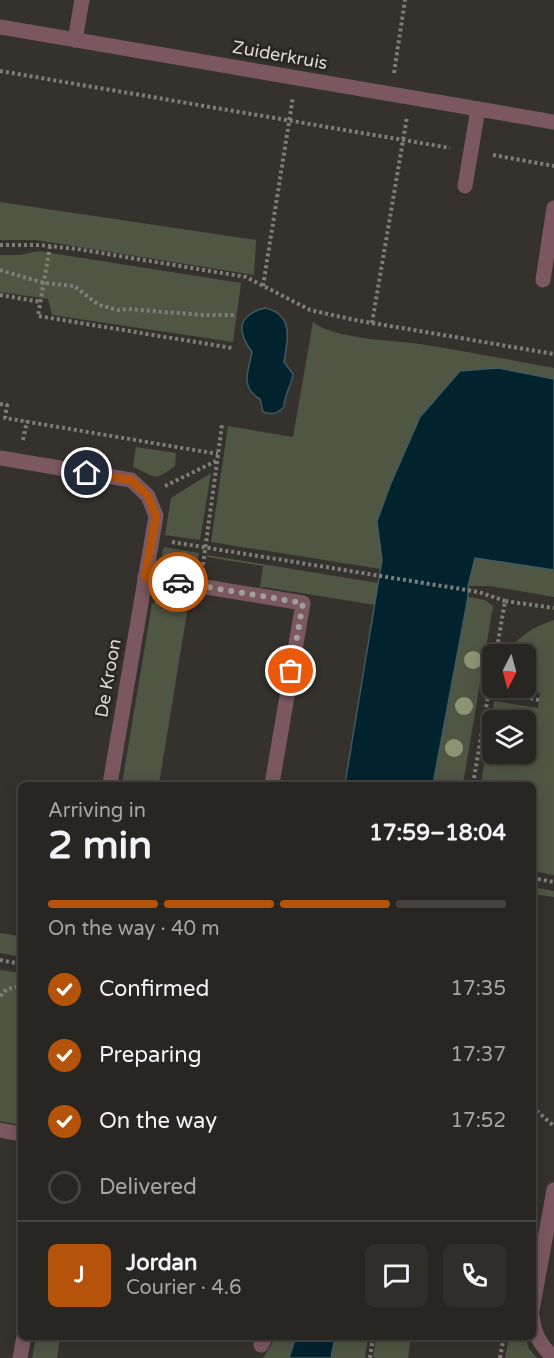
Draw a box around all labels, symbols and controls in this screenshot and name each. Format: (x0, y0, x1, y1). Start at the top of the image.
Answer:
street label: Zuiderkruis (231, 36, 329, 74)
pin (61, 447, 112, 498)
icon: home (70, 456, 103, 489)
courier (148, 552, 208, 612)
icon: car (162, 566, 195, 599)
street label: De Kroon (90, 637, 126, 719)
north arrow (482, 644, 536, 698)
map controls (482, 644, 536, 764)
pin (265, 645, 316, 696)
icon: bag (274, 654, 307, 687)
button: layers (482, 710, 536, 764)
text: Arriving in (48, 799, 146, 823)
text: 17:59–18:04 (369, 820, 506, 846)
text: 2 min (48, 822, 152, 869)
text: On the way · 40 m (48, 917, 220, 941)
icon: check (48, 973, 81, 1006)
text: Confirmed (99, 976, 209, 1002)
text: 17:35 (451, 977, 506, 1001)
icon: check (48, 1039, 81, 1072)
text: Preparing (99, 1042, 202, 1068)
text: 17:37 (451, 1043, 506, 1067)
icon: check (48, 1105, 81, 1138)
text: On the way (99, 1108, 217, 1134)
text: 17:52 (451, 1109, 506, 1133)
text: Delivered (99, 1174, 197, 1200)
button: chat (365, 1244, 428, 1307)
button: phone (443, 1244, 506, 1307)
text: Jordan (126, 1250, 197, 1276)
text: J (74, 1262, 85, 1288)
text: Courier · 4.6 (126, 1276, 241, 1300)

